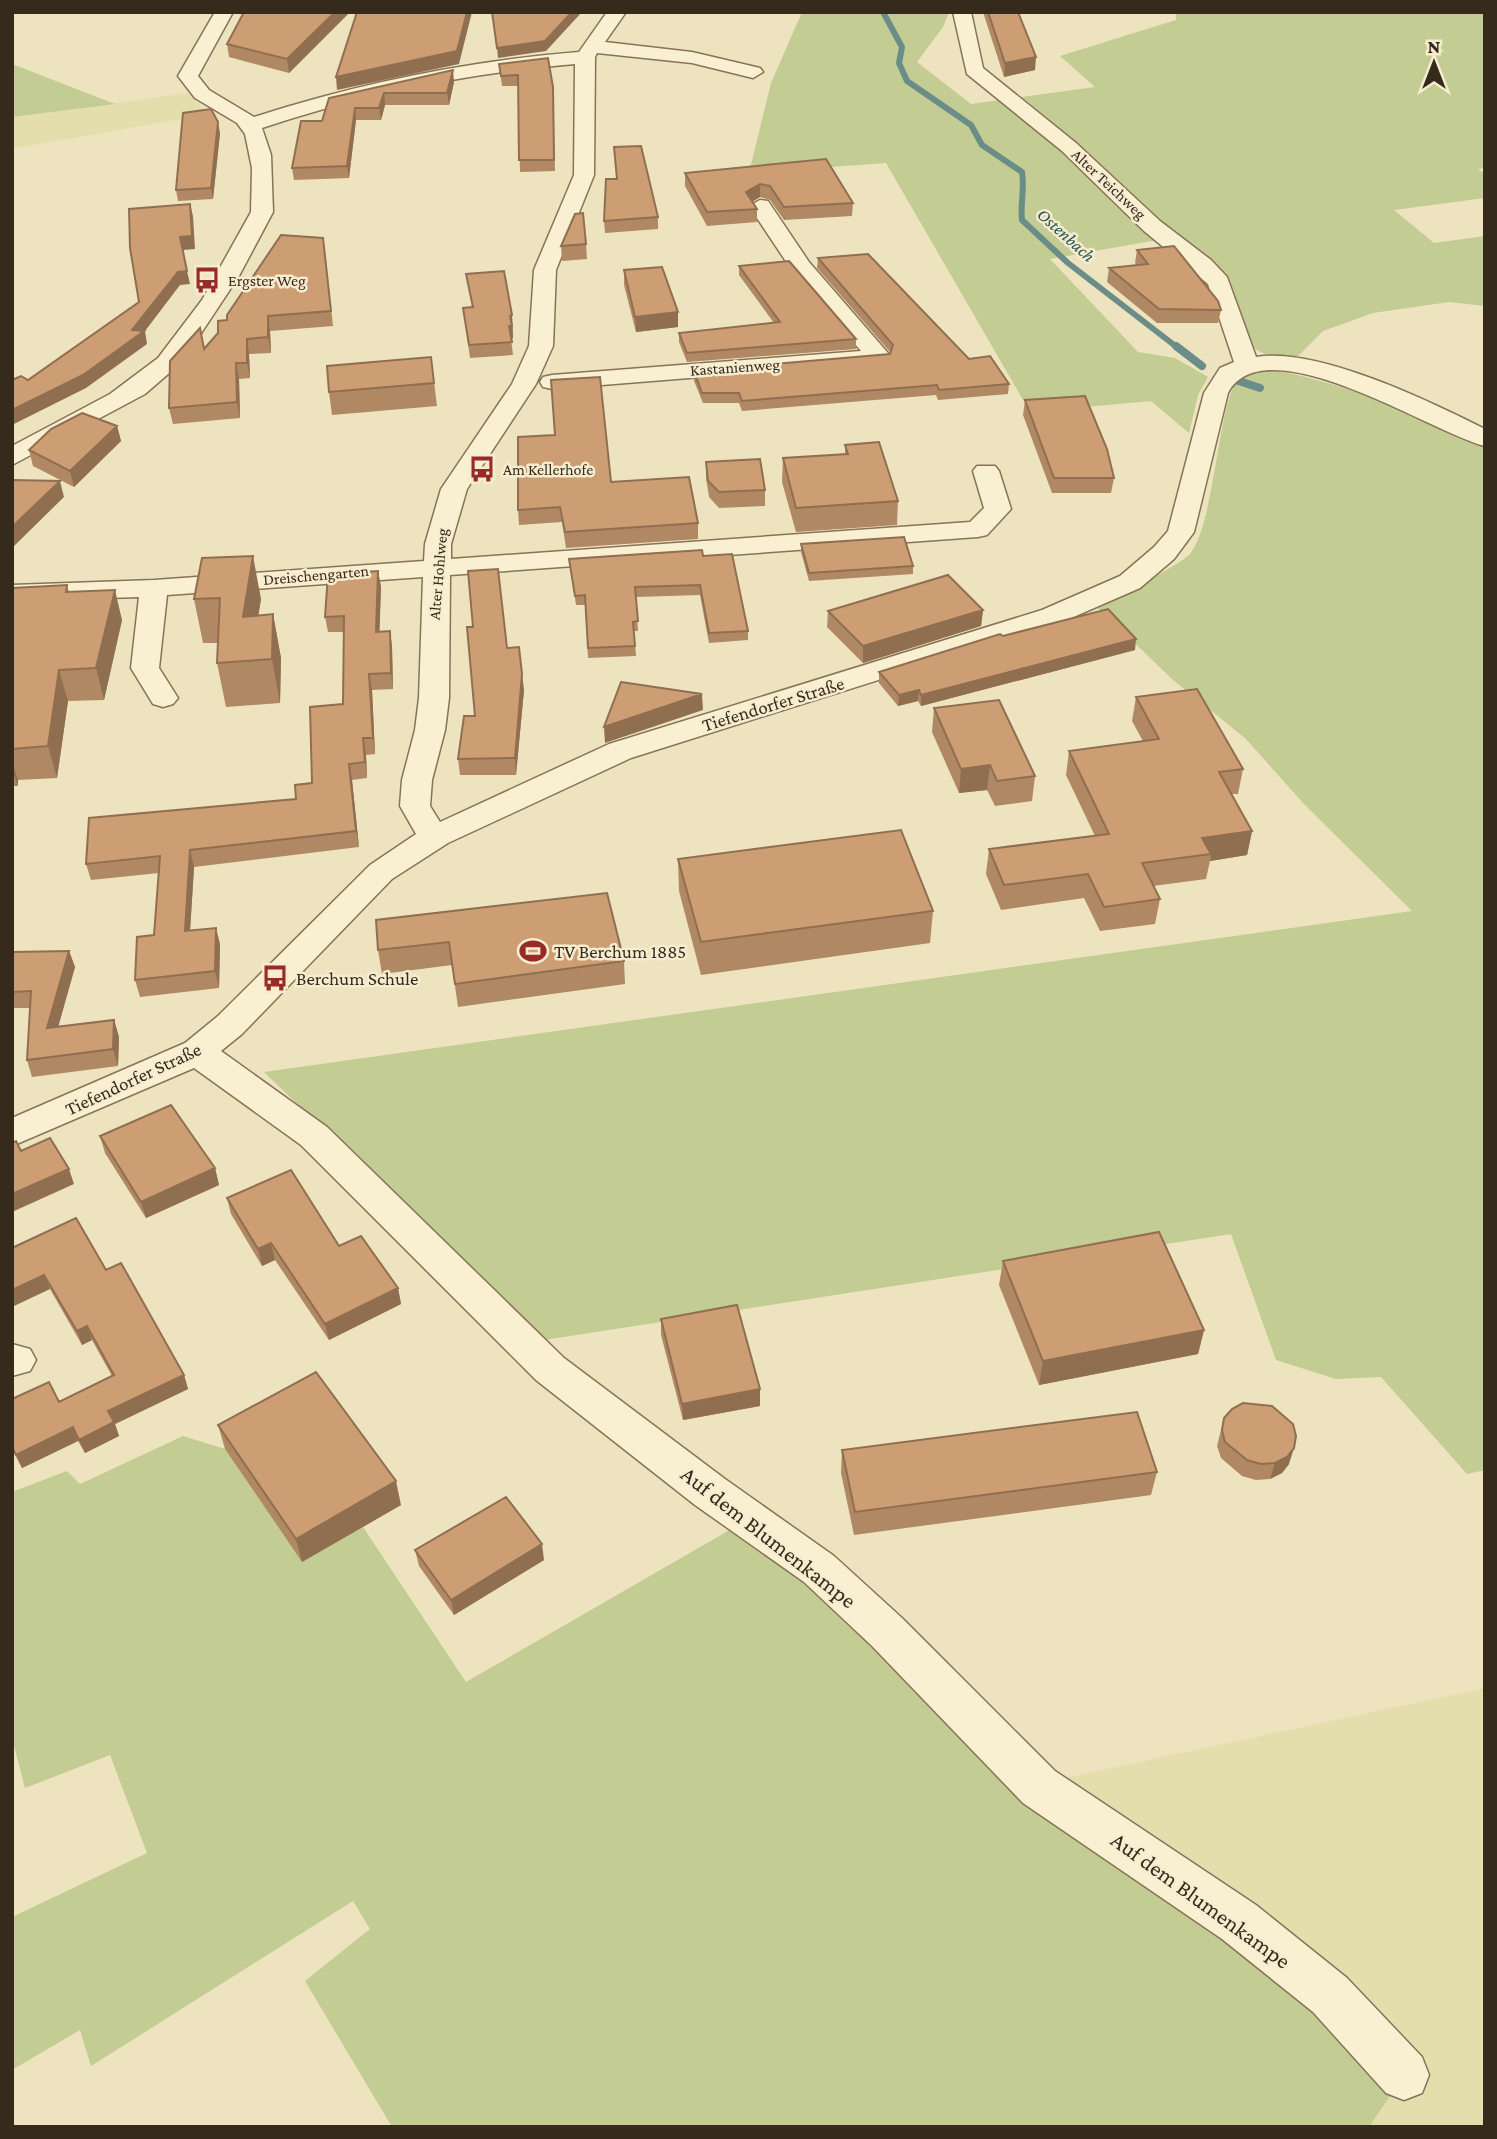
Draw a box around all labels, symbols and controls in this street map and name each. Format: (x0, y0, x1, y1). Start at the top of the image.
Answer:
north arrow (1399, 28, 1469, 98)
text: N (1428, 36, 1441, 57)
street label: Alter Teichweg (1068, 145, 1150, 224)
water label: Ostenbach (1033, 204, 1099, 266)
bus stop icon: Ergster Weg (192, 265, 222, 295)
place label: Ergster Weg (228, 272, 306, 290)
street label: Kastanienweg (689, 355, 781, 380)
bus stop icon: Am Kellerhofe (467, 454, 497, 484)
place label: Am Kellerhofe (503, 461, 593, 478)
street label: Alter Hohlweg (426, 527, 451, 621)
street label: Dreischengarten (263, 562, 370, 589)
street label: Tiefendorfer Straße (699, 672, 847, 736)
sports icon: TV Berchum 1885 (518, 936, 548, 966)
place label: TV Berchum 1885 (554, 941, 686, 962)
bus stop icon: Berchum Schule (260, 963, 290, 993)
place label: Berchum Schule (296, 968, 418, 989)
street label: Tiefendorfer Straße (62, 1038, 204, 1120)
street label: Auf dem Blumenkampe (676, 1461, 862, 1613)
street label: Auf dem Blumenkampe (1106, 1826, 1296, 1974)

